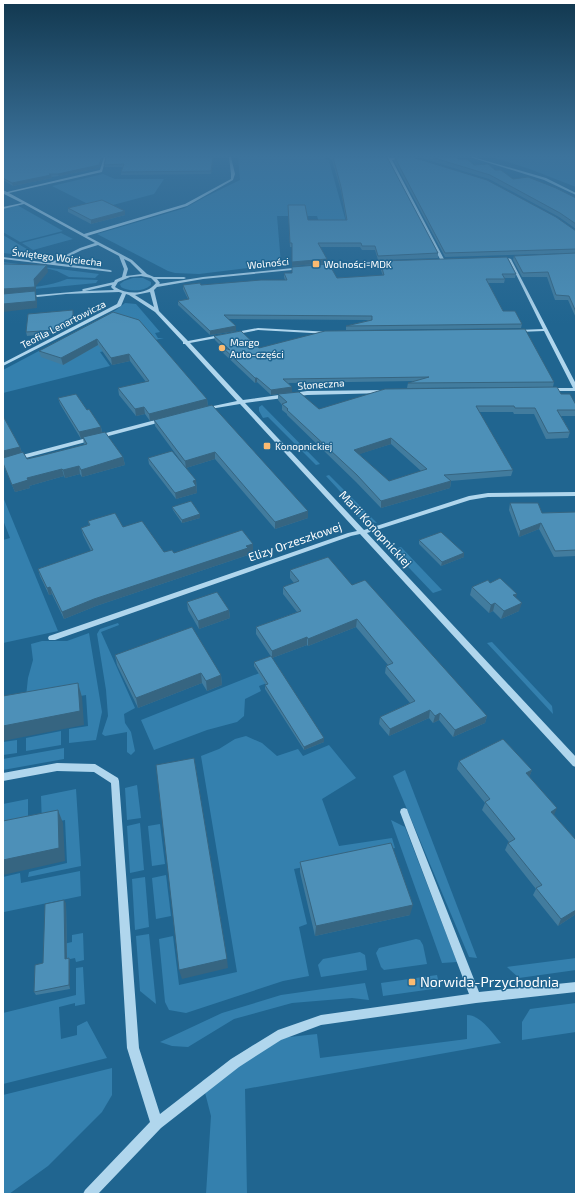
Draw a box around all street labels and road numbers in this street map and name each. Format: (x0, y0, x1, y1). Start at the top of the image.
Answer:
street label: Świętego Wojciecha (11, 246, 103, 268)
street label: Wolności (247, 255, 289, 271)
street label: Teofila Lenartowicza (18, 297, 108, 351)
street label: Słoneczna (297, 376, 345, 392)
street label: Marii Konopnickiej (336, 487, 415, 570)
street label: Elizy Orzeszkowej (246, 519, 343, 565)

